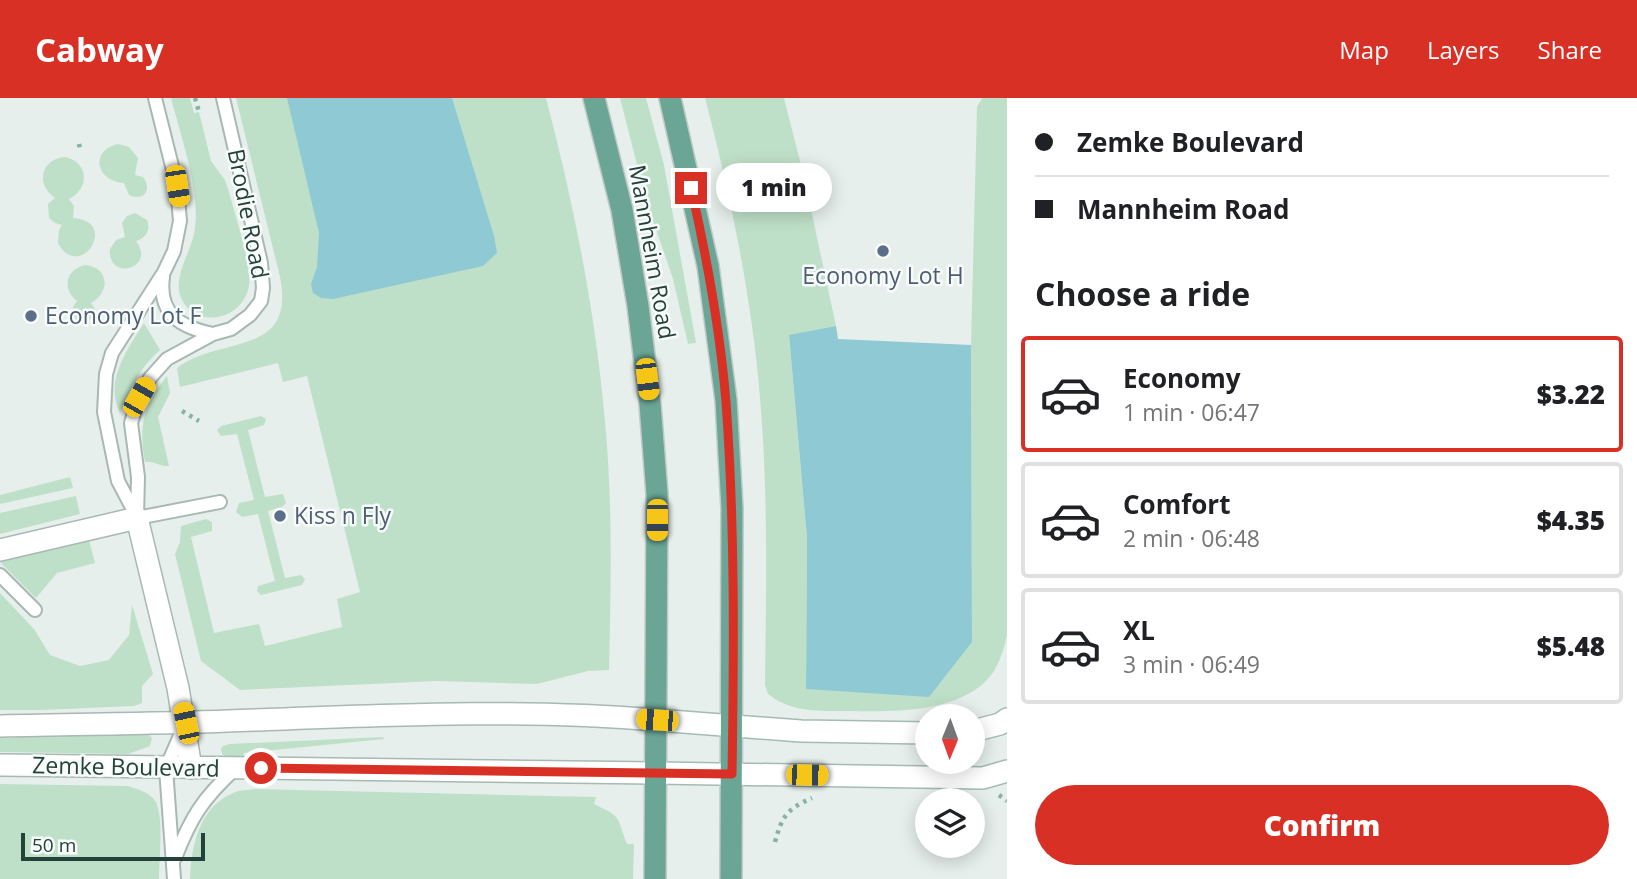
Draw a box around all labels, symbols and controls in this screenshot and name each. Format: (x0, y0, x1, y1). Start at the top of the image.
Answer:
text: Cabway (35, 27, 164, 72)
text: Map (1339, 33, 1389, 66)
text: Layers (1427, 33, 1500, 66)
text: Share (1538, 33, 1602, 66)
text: Zemke Boulevard (1077, 124, 1304, 160)
street label: Brodie Road (221, 146, 277, 282)
street label: Mannheim Road (622, 162, 684, 342)
car (164, 164, 191, 208)
callout: 1 min (716, 164, 831, 212)
text: 1 min (741, 171, 807, 203)
route end (675, 172, 707, 204)
text: Mannheim Road (1077, 191, 1289, 227)
marker: Economy Lot H (875, 243, 891, 259)
place label: Economy Lot H (802, 259, 964, 291)
text: Choose a ride (1035, 272, 1250, 315)
place label: Economy Lot F (45, 299, 201, 331)
marker: Economy Lot F (23, 308, 39, 324)
car (635, 357, 660, 401)
text: Economy (1123, 360, 1241, 396)
icon: car (1039, 363, 1102, 426)
car (120, 374, 159, 420)
text: $3.22 (1537, 376, 1605, 412)
text: 1 min · 06:47 (1123, 396, 1260, 428)
text: Comfort (1123, 486, 1230, 522)
icon: car (1039, 489, 1102, 552)
place label: Kiss n Fly (294, 499, 392, 531)
car (647, 499, 668, 541)
text: $4.35 (1537, 502, 1605, 538)
marker: Kiss n Fly (272, 508, 288, 524)
text: 2 min · 06:48 (1123, 522, 1260, 554)
text: XL (1123, 612, 1155, 648)
icon: car (1039, 615, 1102, 678)
text: $5.48 (1537, 628, 1605, 664)
text: 3 min · 06:49 (1123, 648, 1260, 680)
car (172, 700, 201, 746)
north arrow (915, 704, 985, 774)
map controls (915, 704, 985, 858)
car (636, 708, 679, 732)
street label: Zemke Boulevard (32, 748, 220, 784)
route start (245, 752, 277, 784)
car (786, 764, 829, 786)
button: Confirm (1035, 785, 1609, 865)
button: layers (915, 788, 985, 858)
scale bar (21, 830, 205, 862)
text: 50 m (32, 832, 76, 858)

